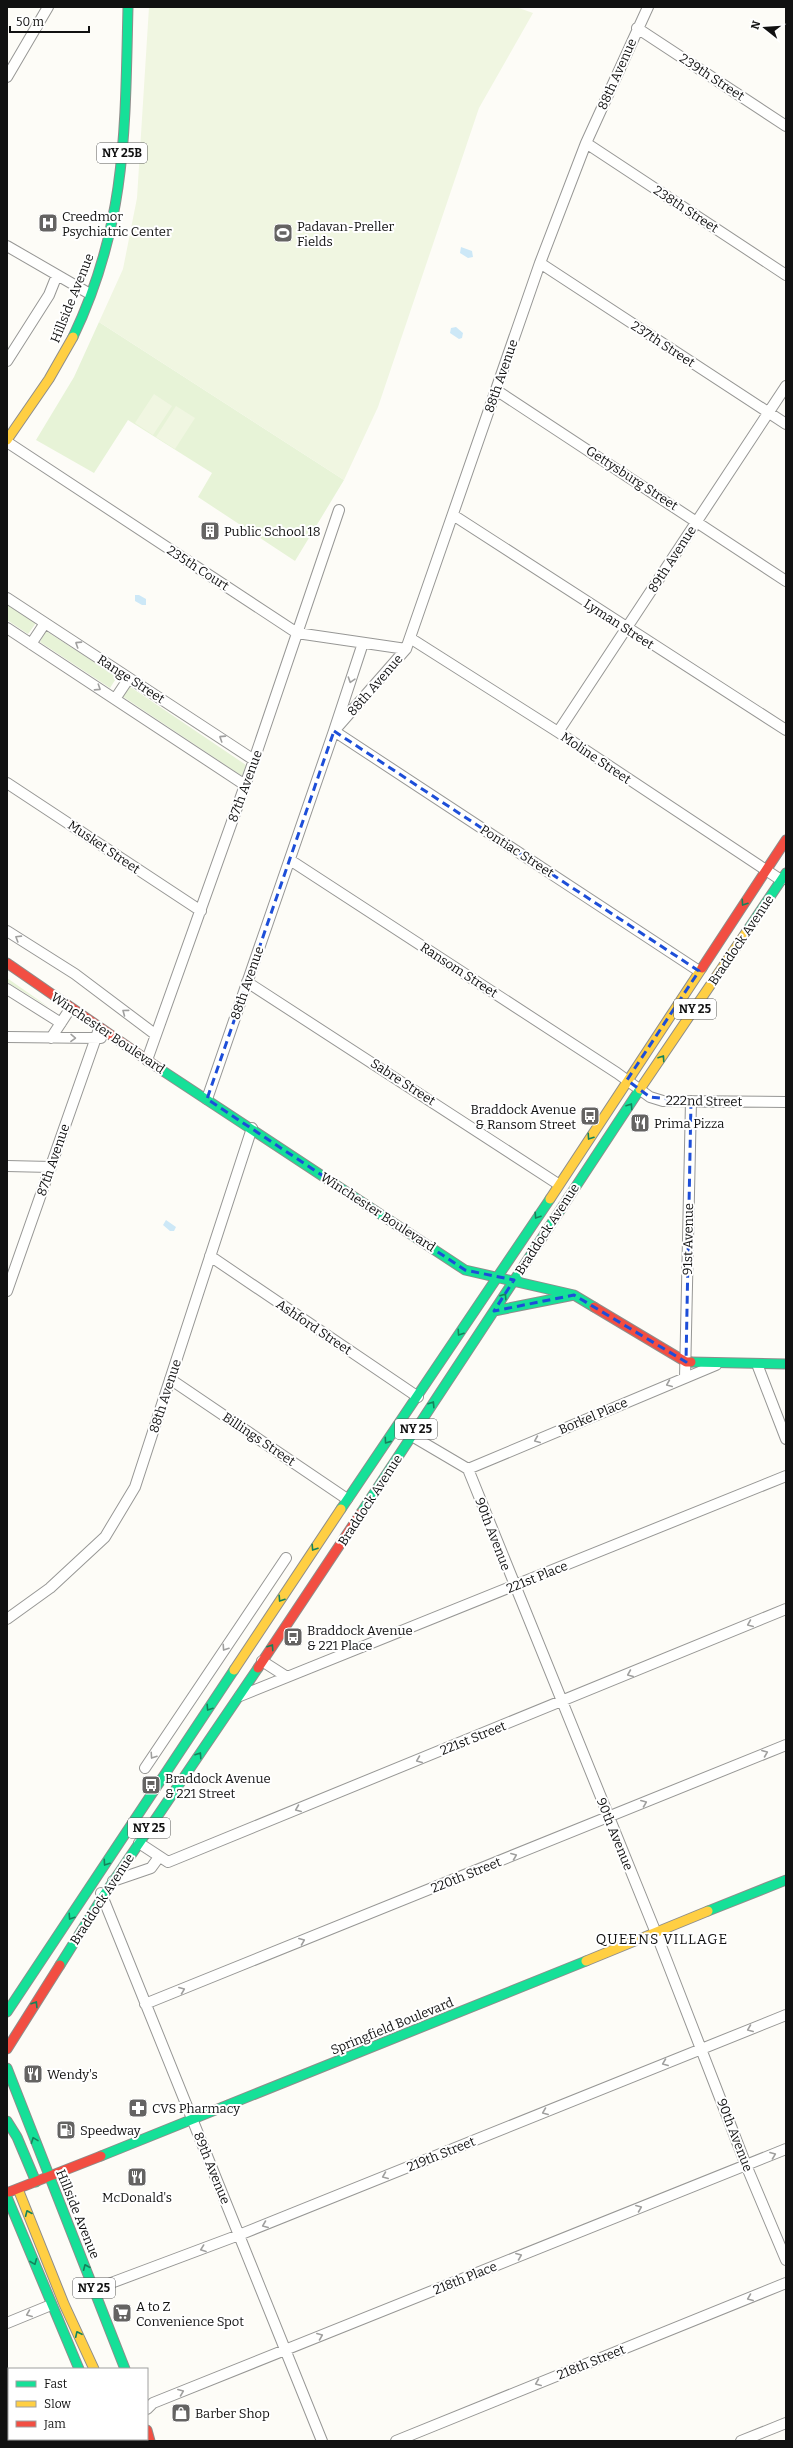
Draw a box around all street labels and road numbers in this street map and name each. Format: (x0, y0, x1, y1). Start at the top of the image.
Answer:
street label: 88th Avenue (595, 36, 639, 112)
street label: 239th Street (677, 51, 747, 104)
road number: NY 25B (97, 143, 147, 163)
street label: 238th Street (651, 183, 721, 236)
street label: Hillside Avenue (47, 251, 97, 345)
street label: 237th Street (628, 318, 698, 370)
street label: 88th Avenue (481, 337, 521, 415)
street label: Gettysburg Street (583, 443, 681, 513)
street label: 89th Avenue (645, 523, 699, 595)
street label: 235th Court (164, 542, 232, 594)
street label: Lyman Street (581, 596, 657, 652)
street label: 88th Avenue (344, 651, 406, 719)
street label: Range Street (95, 652, 168, 706)
street label: Moline Street (558, 729, 634, 787)
street label: 87th Avenue (225, 748, 265, 824)
street label: Musket Street (65, 817, 143, 877)
street label: Pontiac Street (477, 822, 557, 881)
street label: Braddock Avenue (705, 892, 777, 988)
street label: Ransom Street (418, 939, 501, 1001)
street label: 88th Avenue (227, 944, 267, 1022)
street label: Winchester Boulevard (48, 989, 168, 1077)
road number: NY 25 (674, 999, 716, 1019)
street label: Sabre Street (368, 1056, 438, 1109)
street label: 222nd Street (666, 1093, 743, 1109)
street label: 87th Avenue (34, 1122, 72, 1198)
street label: Winchester Boulevard (318, 1169, 438, 1255)
street label: Braddock Avenue (512, 1181, 582, 1277)
street label: 91st Avenue (680, 1203, 696, 1275)
street label: Ashford Street (273, 1296, 355, 1358)
street label: 88th Avenue (146, 1357, 184, 1435)
street label: Borkel Place (556, 1395, 630, 1437)
street label: Billings Street (220, 1409, 298, 1469)
road number: NY 25 (395, 1419, 437, 1439)
street label: Braddock Avenue (335, 1452, 405, 1548)
street label: 90th Avenue (472, 1495, 514, 1573)
street label: 221st Place (504, 1558, 570, 1596)
street label: 221st Street (438, 1718, 508, 1758)
street label: 90th Avenue (594, 1796, 636, 1872)
road number: NY 25 (128, 1818, 170, 1838)
street label: Braddock Avenue (67, 1851, 137, 1947)
street label: 220th Street (429, 1854, 504, 1896)
street label: Springfield Boulevard (329, 1994, 456, 2057)
street label: 90th Avenue (714, 2096, 756, 2174)
street label: 89th Avenue (191, 2130, 233, 2206)
street label: 219th Street (405, 2133, 477, 2174)
street label: Hillside Avenue (53, 2167, 103, 2261)
street label: 218th Place (431, 2258, 499, 2298)
road number: NY 25 (73, 2278, 115, 2298)
street label: 218th Street (555, 2341, 627, 2382)

